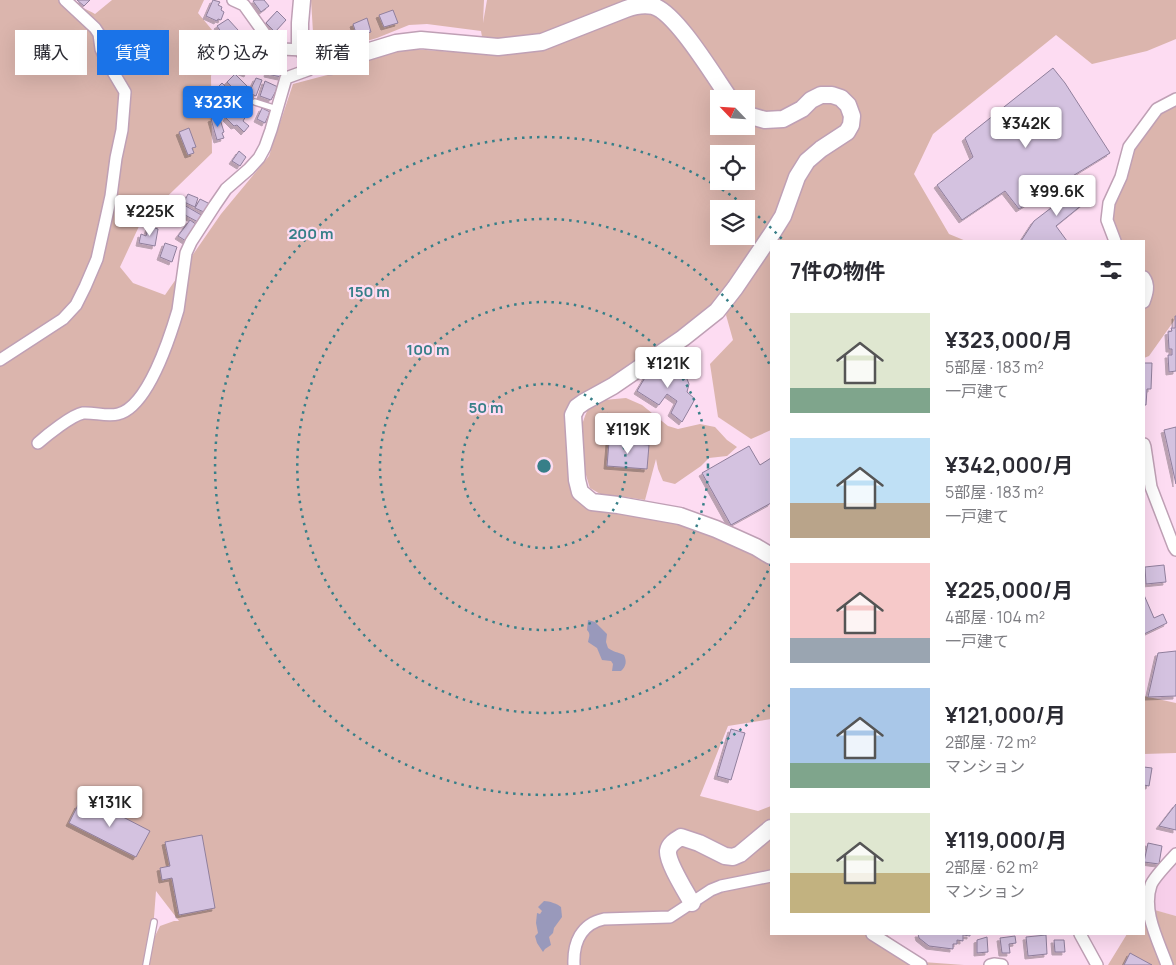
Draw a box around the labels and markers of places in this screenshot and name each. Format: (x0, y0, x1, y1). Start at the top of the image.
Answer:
pin: ¥323K (183, 86, 253, 128)
pin: ¥342K (991, 106, 1061, 149)
pin: ¥99.6K (1016, 174, 1098, 217)
pin: ¥225K (115, 194, 185, 237)
pin: ¥121K (633, 346, 703, 389)
pin: ¥119K (593, 412, 663, 455)
centre of rings (535, 457, 553, 475)
pin: ¥131K (75, 786, 145, 828)

